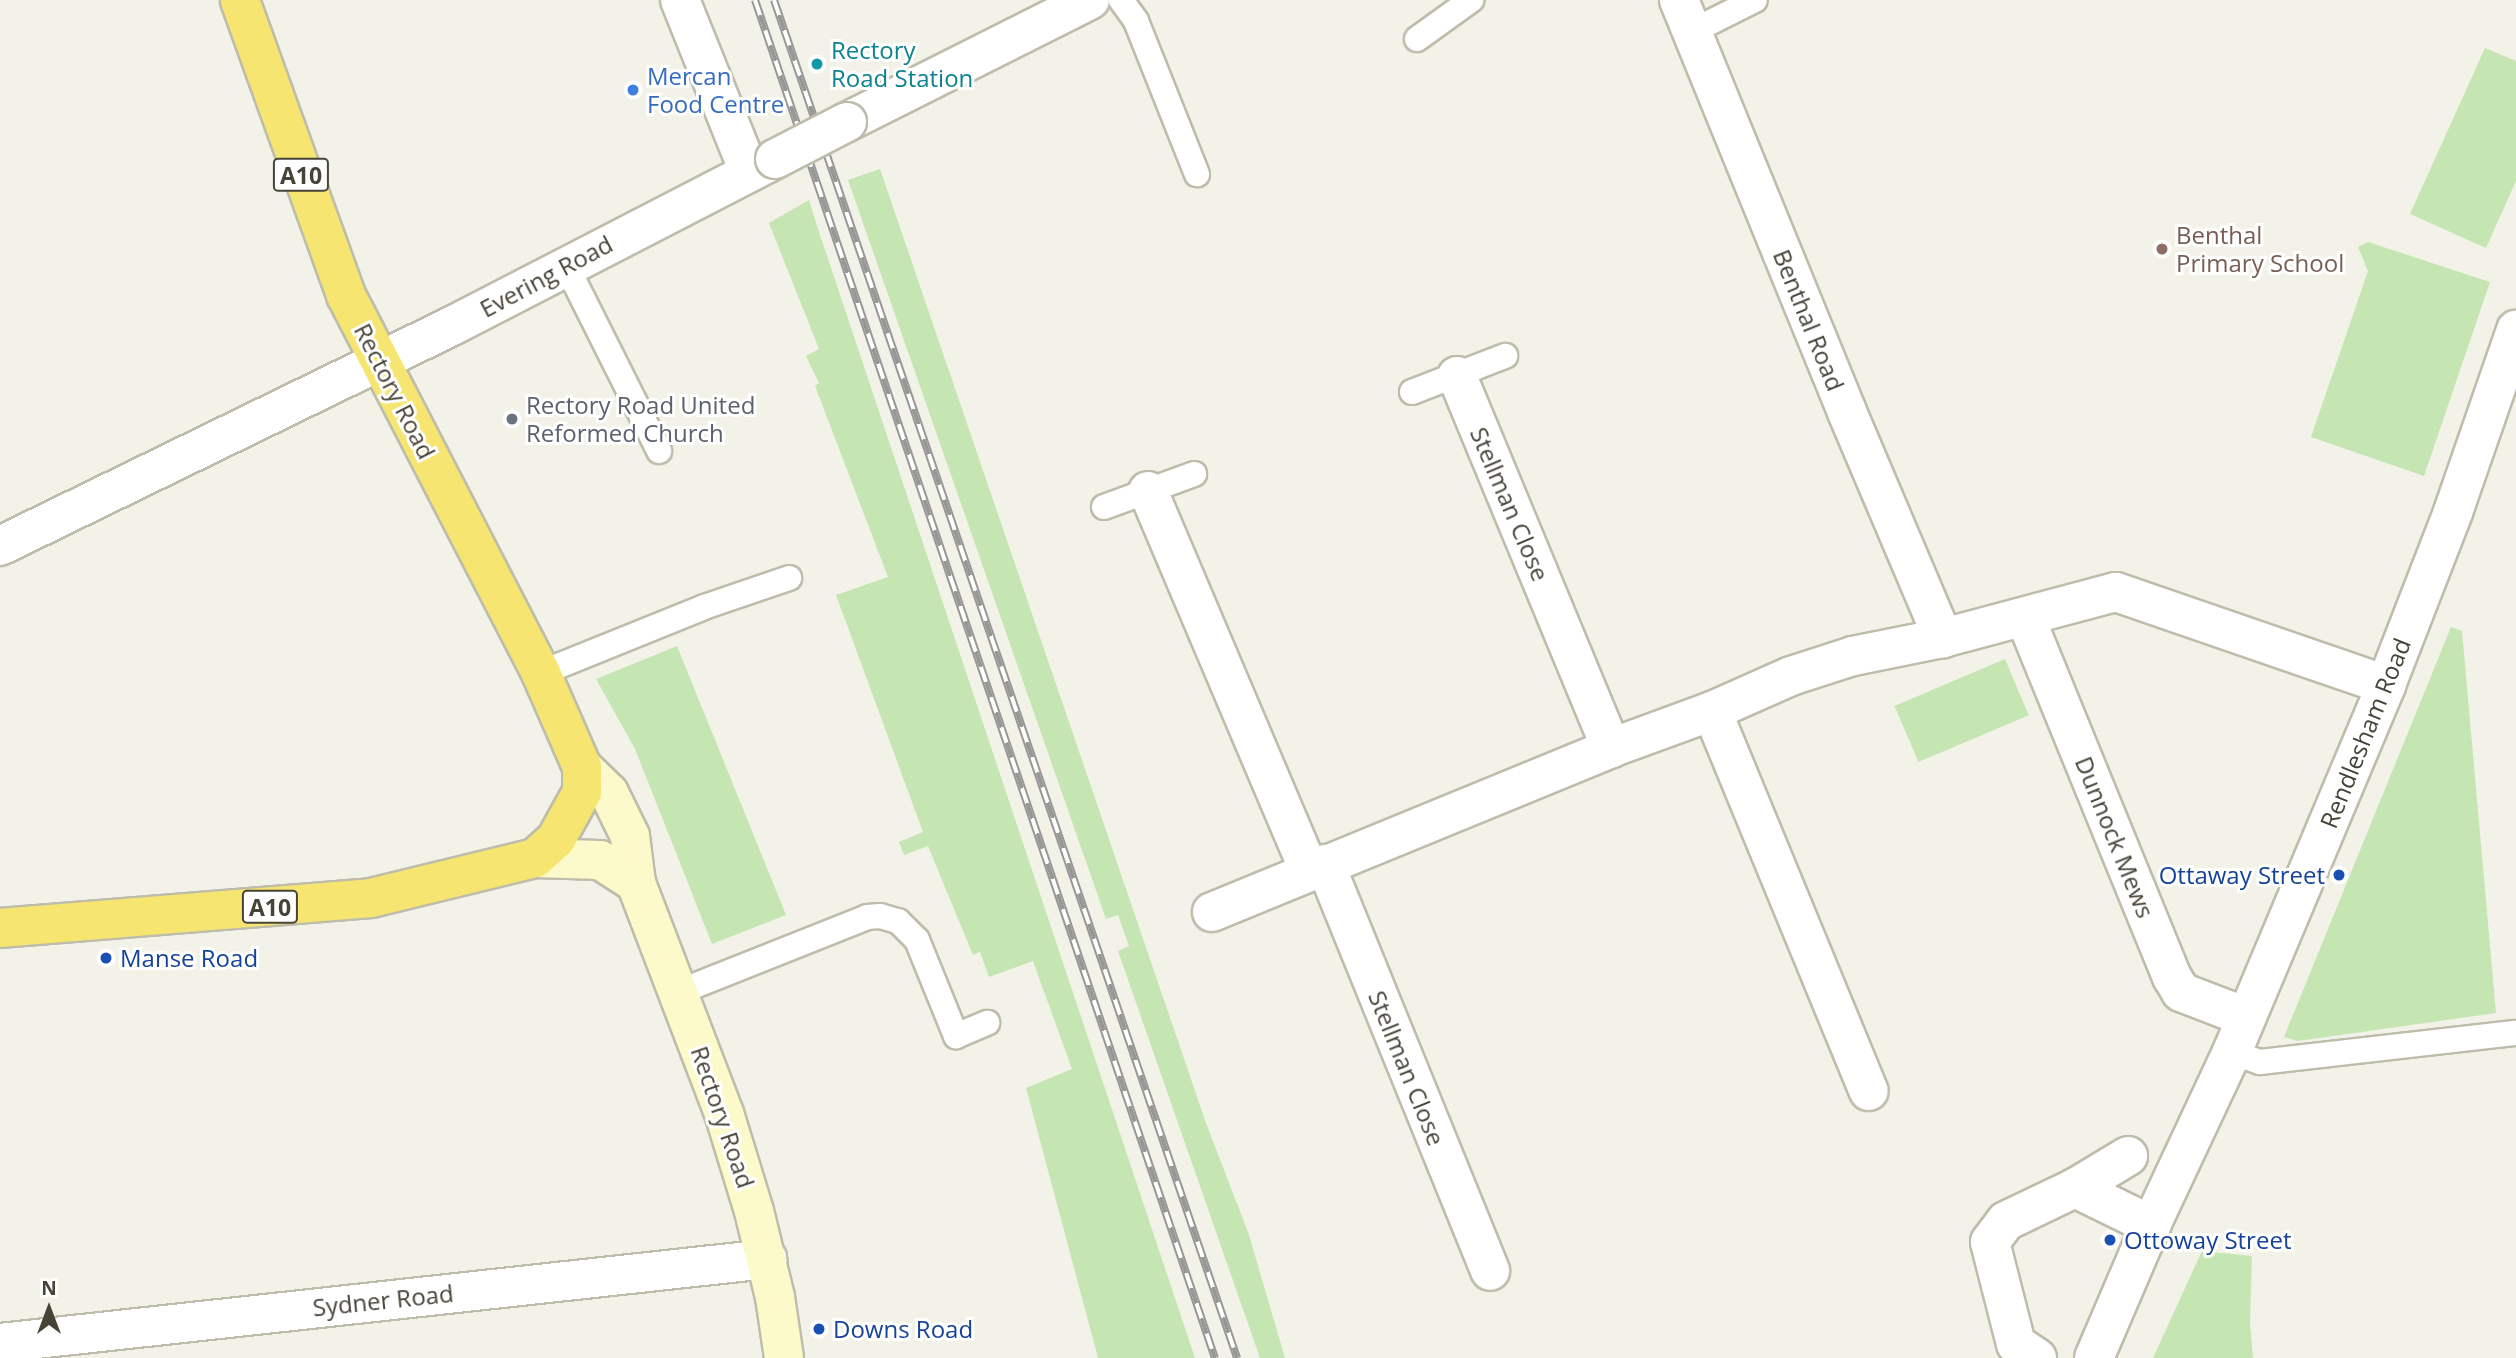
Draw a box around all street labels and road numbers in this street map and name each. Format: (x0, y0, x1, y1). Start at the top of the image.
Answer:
road number: A10 (271, 156, 331, 194)
street label: Evering Road (475, 229, 617, 323)
street label: Benthal Road (1768, 245, 1850, 395)
street label: Rectory Road (349, 318, 441, 464)
street label: Stellman Close (1465, 423, 1555, 585)
street label: Rendlesham Road (2314, 634, 2416, 832)
street label: Dunnock Mews (2070, 752, 2160, 922)
road number: A10 (240, 888, 300, 926)
street label: Stellman Close (1363, 986, 1451, 1150)
street label: Rectory Road (685, 1042, 761, 1192)
street label: Sydner Road (311, 1278, 455, 1322)

